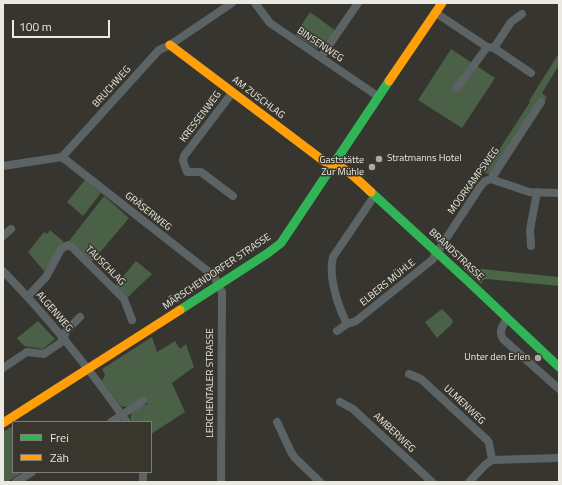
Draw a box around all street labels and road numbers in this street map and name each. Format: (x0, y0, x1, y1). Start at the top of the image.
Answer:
street label: BINSENWEG (294, 25, 346, 65)
street label: BRUCHWEG (90, 64, 134, 110)
street label: AM ZUSCHLAG (229, 74, 287, 122)
street label: KRESSENWEG (178, 89, 224, 145)
street label: MOORKAMPSWEG (446, 145, 502, 217)
street label: GRÄSERWEG (122, 190, 174, 234)
street label: BRANDSTRASSE (426, 227, 486, 283)
street label: MÄRSCHENDORFER STRASSE (161, 231, 273, 313)
street label: TAUSCHLAG (83, 244, 127, 288)
street label: ELBERS MÜHLE (358, 257, 418, 309)
street label: ALGENWEG (33, 289, 75, 335)
street label: LERCHENTALER STRASSE (205, 328, 217, 438)
street label: ULMENWEG (441, 383, 487, 427)
street label: AMBERWEG (371, 411, 417, 455)

